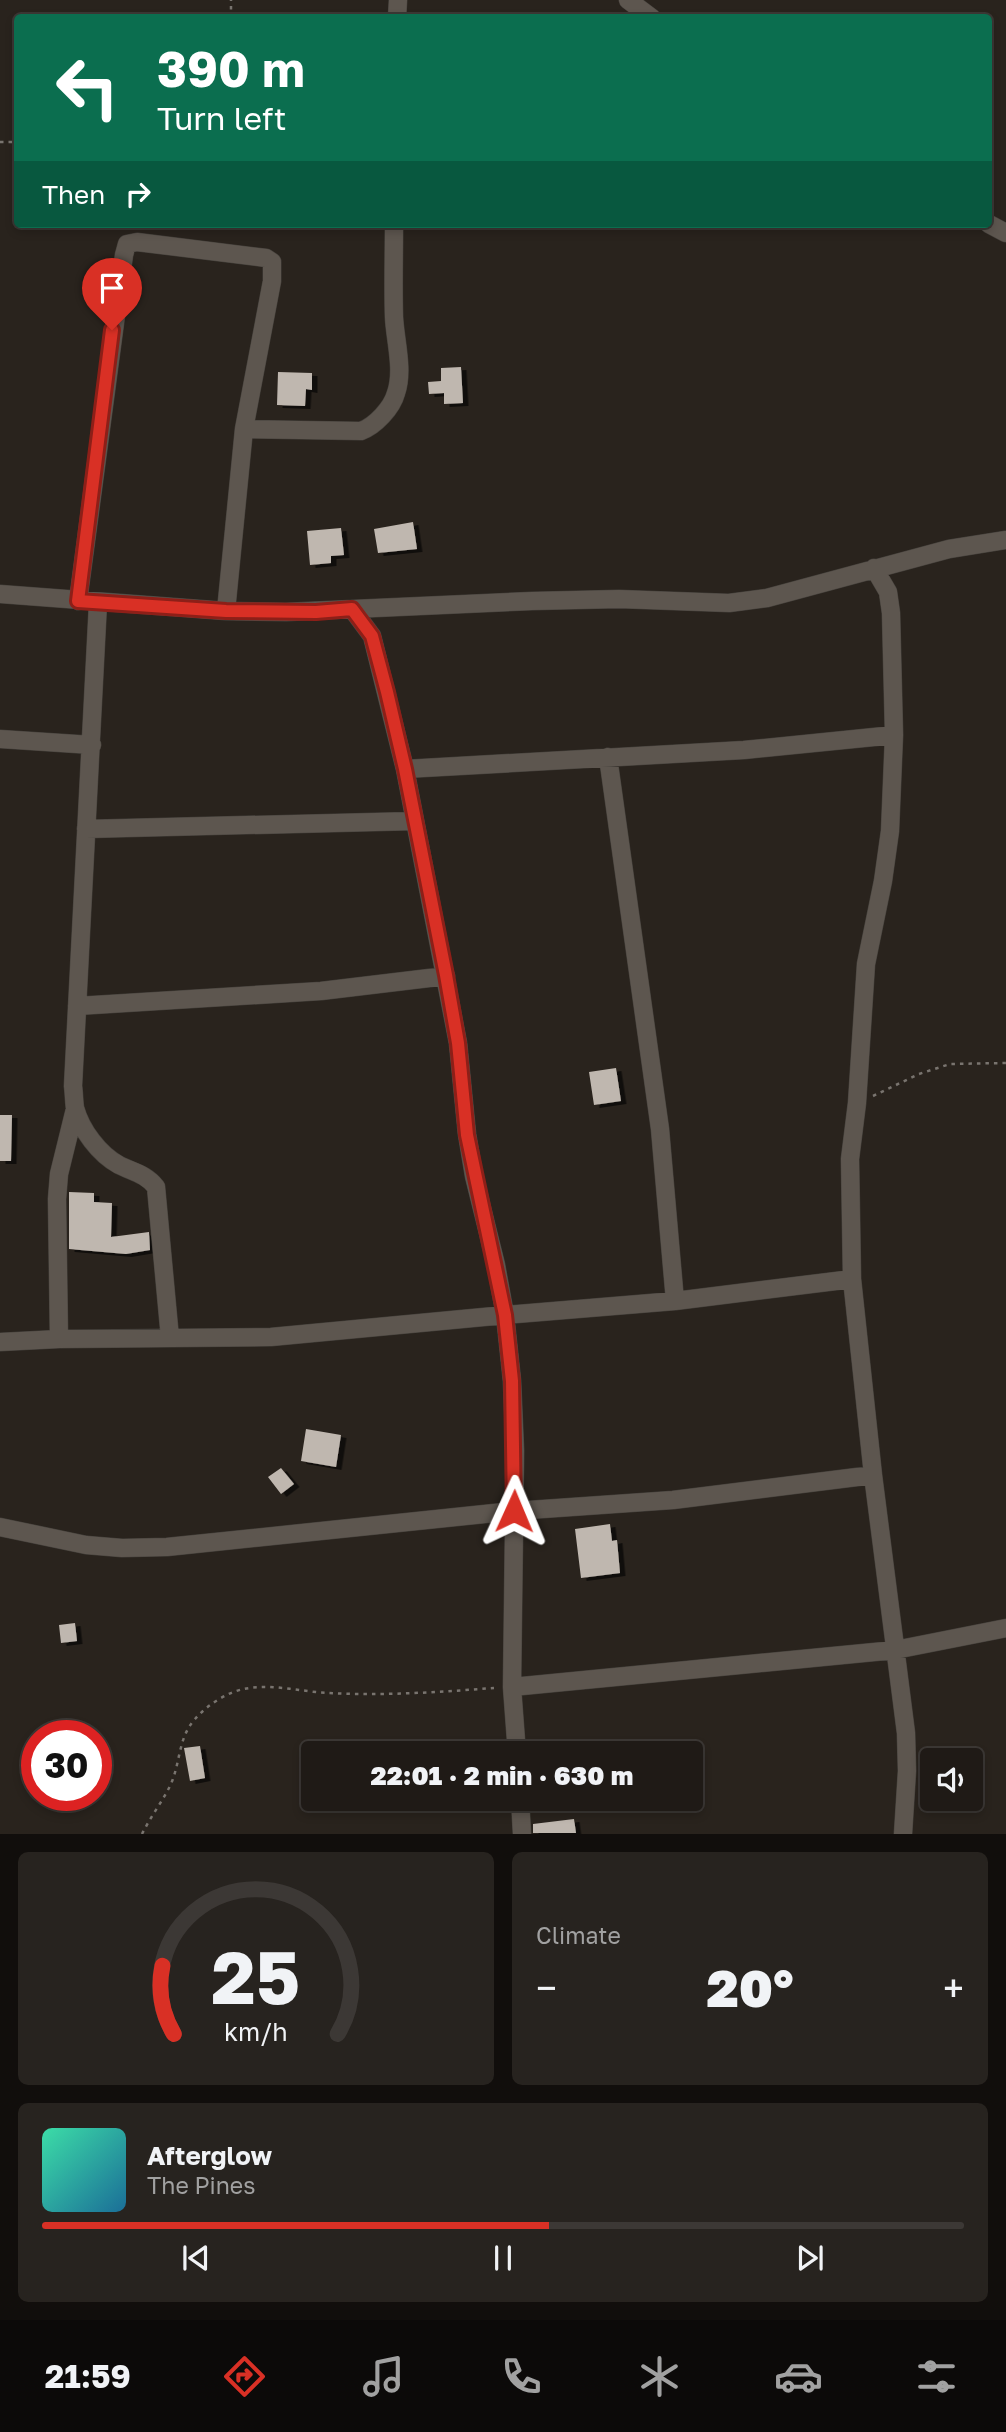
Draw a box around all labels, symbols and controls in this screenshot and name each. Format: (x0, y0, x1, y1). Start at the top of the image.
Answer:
text: 390 m (157, 39, 305, 98)
icon: left (42, 42, 133, 133)
text: Turn left (157, 99, 286, 137)
icon: right (119, 175, 157, 213)
text: Then (42, 179, 105, 210)
pin (82, 258, 142, 330)
icon: arrive (93, 269, 131, 307)
position arrow (477, 1474, 551, 1548)
speed limit sign: 30 (21, 1720, 112, 1811)
map controls (920, 1748, 983, 1811)
button: sound (920, 1748, 983, 1811)
text: 22:01 · 2 min · 630 m (371, 1760, 633, 1791)
text: Climate (536, 1921, 621, 1949)
text: 25 (212, 1934, 300, 2021)
text: 20° (707, 1956, 793, 2018)
text: − (536, 1965, 557, 2010)
text: + (943, 1965, 964, 2010)
text: km/h (224, 2016, 288, 2047)
text: Afterglow (147, 2140, 272, 2171)
text: The Pines (147, 2171, 255, 2199)
icon: previous (177, 2239, 215, 2277)
icon: pause (484, 2239, 522, 2277)
icon: next (791, 2239, 829, 2277)
icon: directions (220, 2352, 269, 2401)
icon: music (359, 2352, 408, 2401)
icon: phone (497, 2352, 546, 2401)
icon: climate (635, 2352, 684, 2401)
icon: car (774, 2352, 823, 2401)
icon: filters (912, 2352, 961, 2401)
text: 21:59 (45, 2357, 131, 2395)

